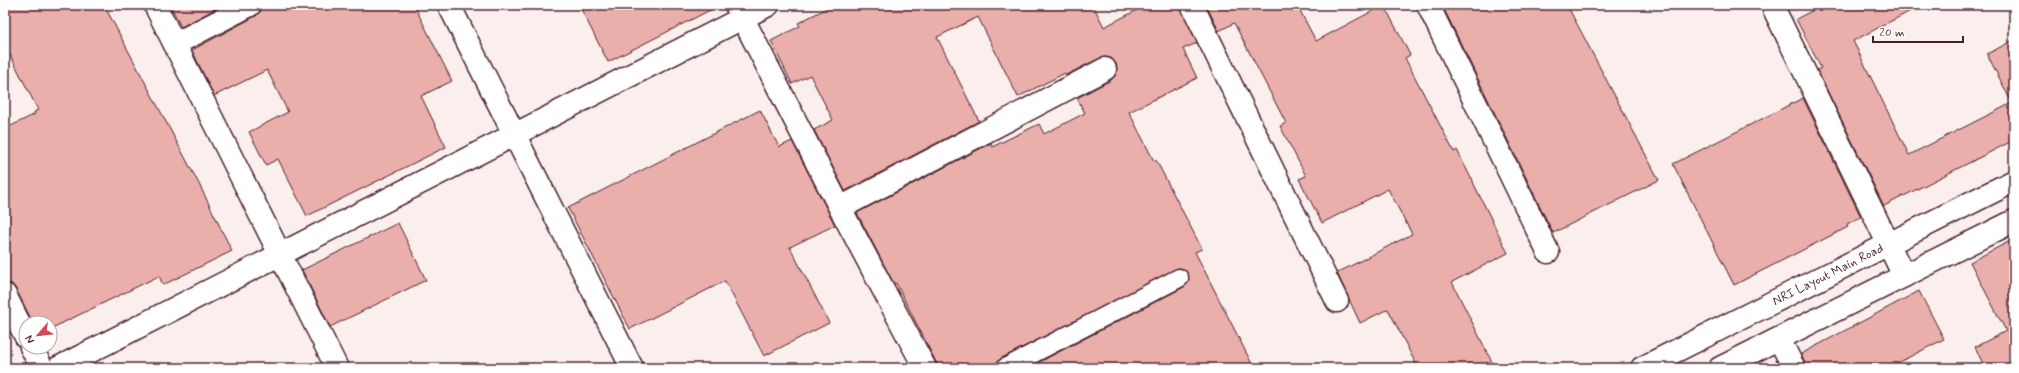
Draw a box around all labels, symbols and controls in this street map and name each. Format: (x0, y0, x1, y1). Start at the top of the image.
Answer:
scale bar (1873, 18, 1963, 44)
text: 20 m (1879, 25, 1905, 41)
street label: NRI Layout Main Road (1769, 240, 1886, 310)
north arrow (18, 315, 58, 355)
text: N (22, 333, 38, 346)

